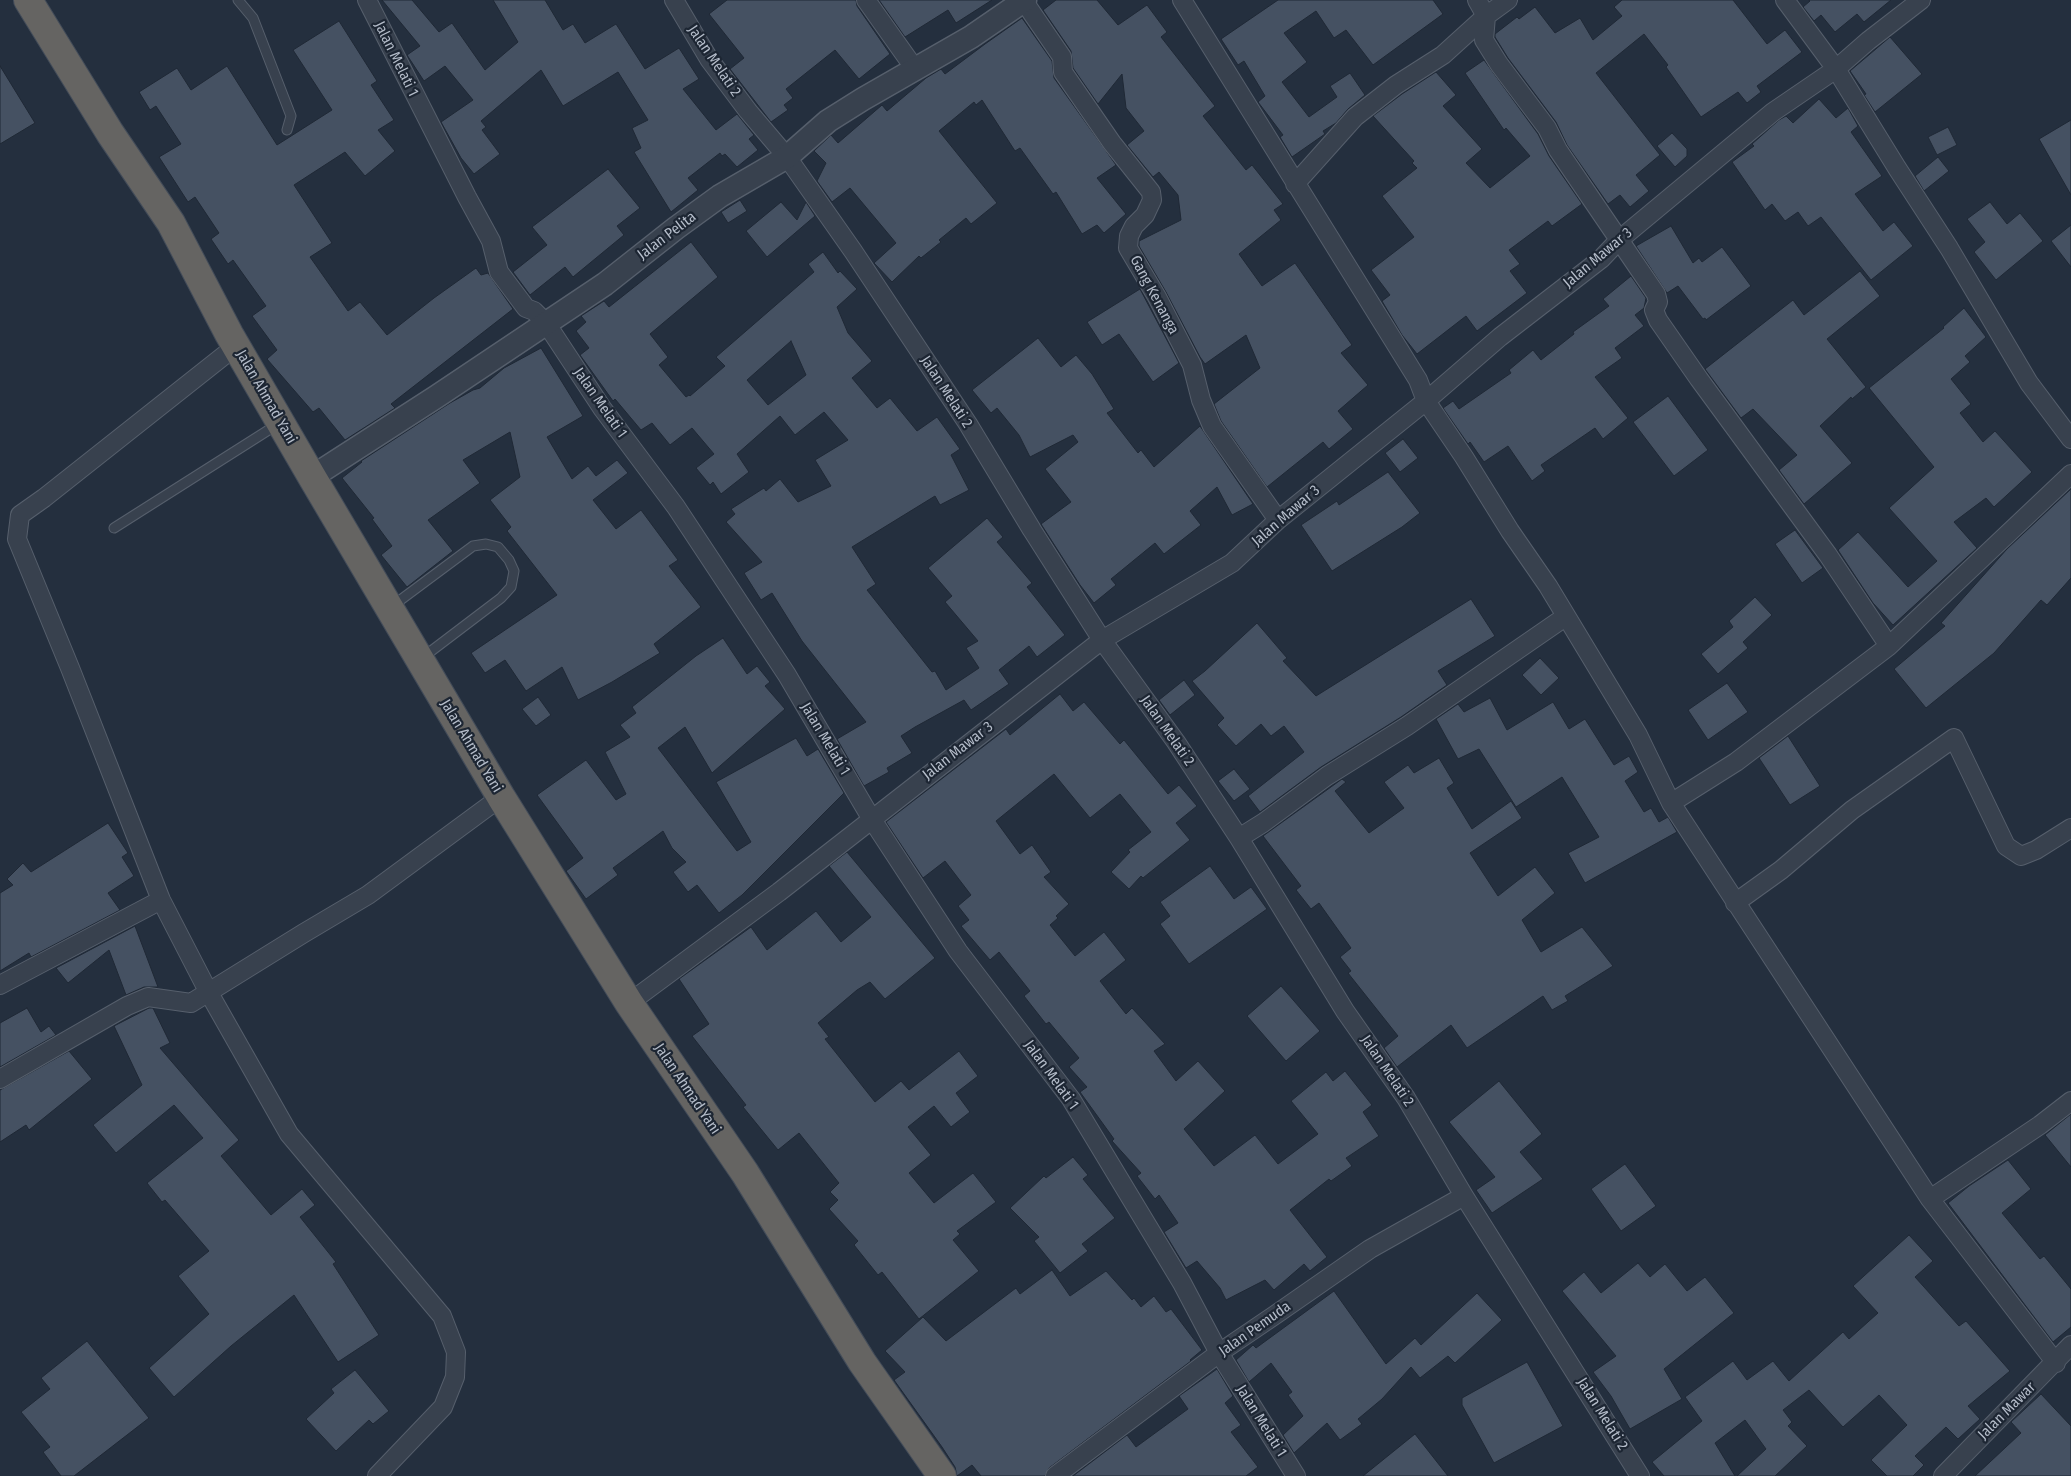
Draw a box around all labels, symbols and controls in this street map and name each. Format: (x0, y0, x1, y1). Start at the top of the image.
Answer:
street label: Jalan Melati 1 (370, 19, 422, 99)
street label: Jalan Melati 2 (684, 22, 744, 100)
street label: Jalan Pelita (634, 208, 700, 264)
street label: Jalan Mawar 3 (1560, 224, 1636, 292)
street label: Gang Kenanga (1126, 252, 1182, 338)
street label: Jalan Ahmad Yani (232, 347, 300, 447)
street label: Jalan Melati 2 (916, 353, 976, 431)
street label: Jalan Melati 1 (569, 365, 631, 441)
street label: Jalan Mawar 3 (1248, 482, 1324, 550)
street label: Jalan Melati 2 (1136, 692, 1198, 770)
street label: Jalan Ahmad Yani (436, 696, 506, 796)
street label: Jalan Melati 1 (796, 700, 854, 778)
street label: Jalan Mawar 3 (919, 718, 997, 784)
street label: Jalan Melati 2 (1357, 1032, 1417, 1110)
street label: Jalan Melati 1 (1020, 1037, 1082, 1113)
street label: Jalan Ahmad Yani (650, 1040, 724, 1138)
street label: Jalan Pemuda (1216, 1298, 1294, 1360)
street label: Jalan Melati 2 (1573, 1374, 1631, 1454)
street label: Jalan Mawar (1974, 1378, 2040, 1444)
street label: Jalan Melati 1 (1232, 1382, 1290, 1460)

